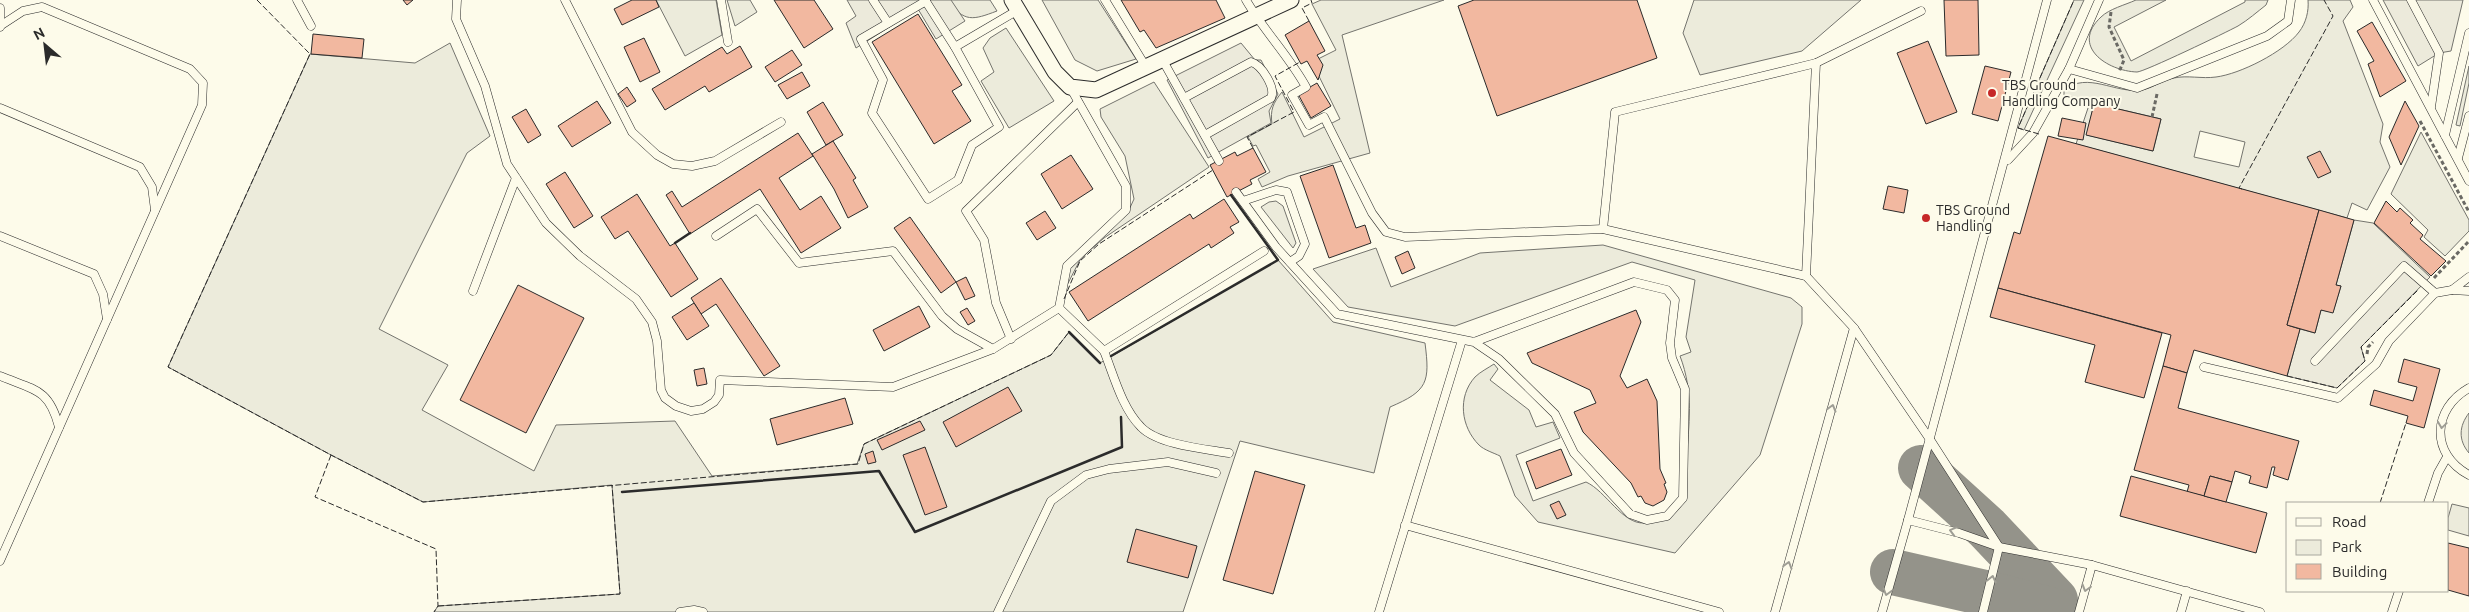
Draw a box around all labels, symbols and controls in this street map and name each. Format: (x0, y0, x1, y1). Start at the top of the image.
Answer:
north arrow (20, 20, 70, 70)
text: N (31, 24, 47, 43)
place label: TBS Ground Handling Company (2002, 77, 2121, 109)
marker: TBS Ground Handling Company (1986, 87, 1998, 99)
place label: TBS Ground Handling (1936, 202, 2010, 234)
marker: TBS Ground Handling (1920, 212, 1932, 224)
one-way arrow (1826, 404, 1837, 413)
one-way arrow (2437, 422, 2448, 430)
legend (2286, 502, 2449, 592)
text: Road (2332, 513, 2367, 530)
one-way arrow (1949, 527, 1957, 537)
text: Park (2332, 538, 2362, 555)
one-way arrow (1783, 561, 1793, 570)
text: Building (2332, 563, 2387, 580)
one-way arrow (1986, 575, 1997, 584)
one-way arrow (2081, 584, 2091, 592)
one-way arrow (1883, 588, 1893, 596)

